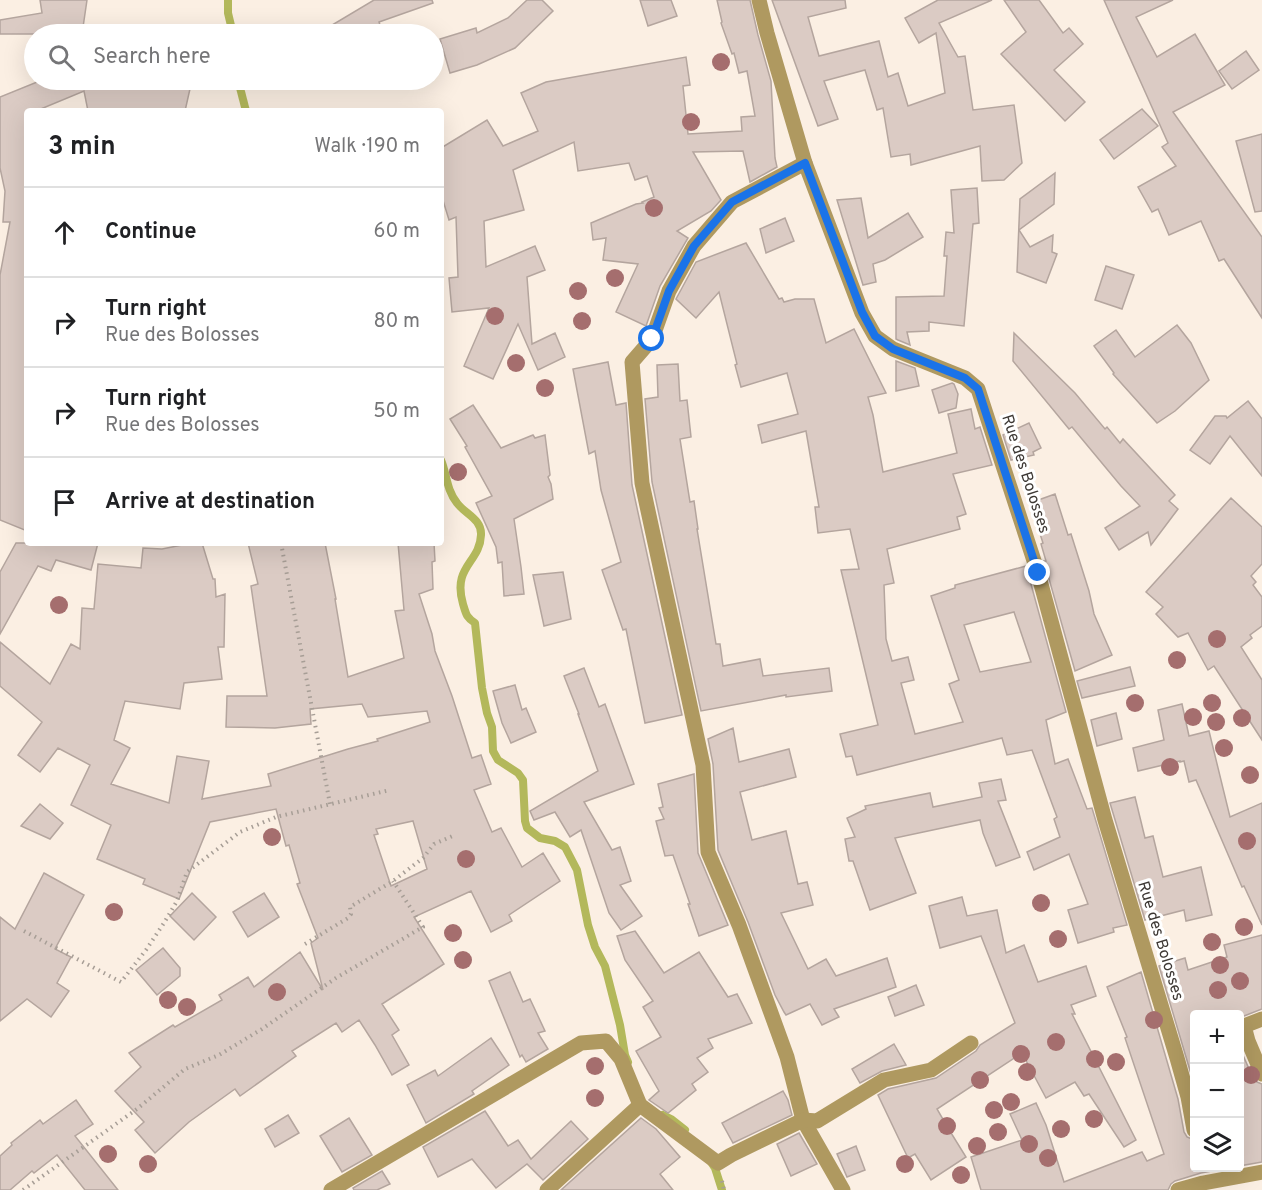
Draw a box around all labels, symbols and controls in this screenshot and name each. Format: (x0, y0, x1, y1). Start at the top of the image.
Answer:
search box (24, 24, 444, 90)
icon: search (45, 41, 78, 74)
text: Search here (93, 44, 211, 71)
text: 3 min (48, 131, 116, 164)
text: Walk · 190 m (314, 134, 420, 160)
icon: ahead (48, 216, 81, 249)
text: Continue (105, 219, 196, 246)
text: 60 m (374, 219, 420, 245)
text: Turn right (105, 296, 207, 323)
icon: right (48, 306, 81, 339)
text: 80 m (374, 309, 420, 335)
text: Rue des Bolosses (105, 323, 260, 349)
route start (638, 325, 664, 351)
text: Turn right (105, 386, 207, 413)
icon: right (48, 396, 81, 429)
text: 50 m (373, 399, 420, 425)
street label: Rue des Bolosses (996, 412, 1054, 536)
text: Rue des Bolosses (105, 413, 260, 439)
icon: arrive (48, 486, 81, 519)
text: Arrive at destination (105, 489, 315, 516)
route end (1024, 559, 1050, 585)
street label: Rue des Bolosses (1132, 879, 1188, 1003)
map controls (1190, 1010, 1244, 1172)
button: + (1190, 1010, 1244, 1064)
button: − (1190, 1064, 1244, 1118)
button: layers (1190, 1118, 1244, 1172)

